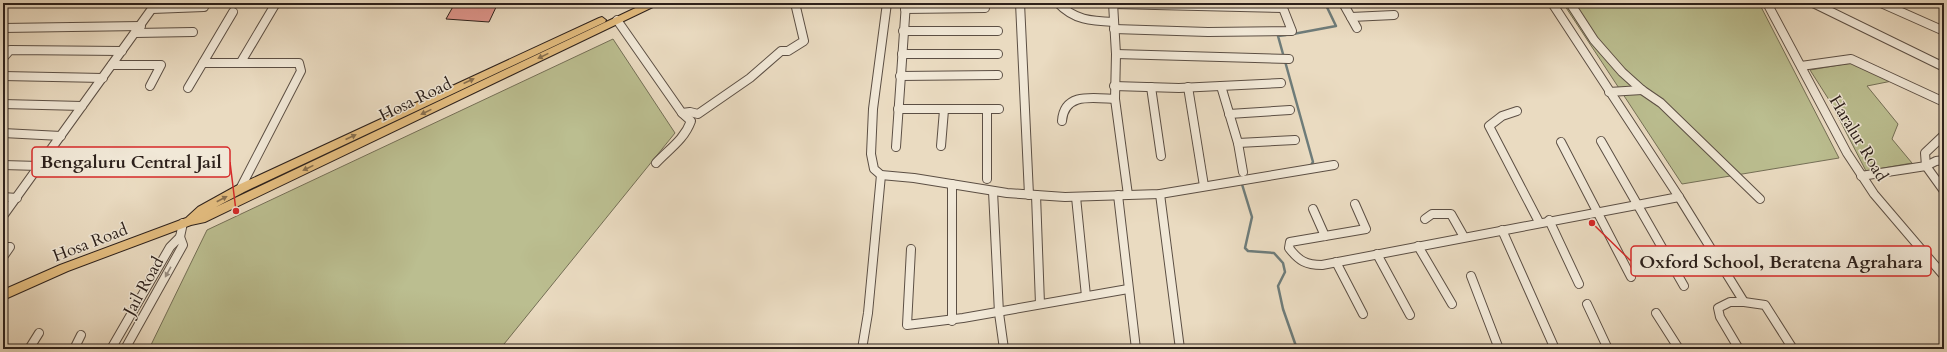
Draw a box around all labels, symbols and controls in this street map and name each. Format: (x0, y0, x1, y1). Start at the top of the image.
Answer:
one-way arrow (537, 53, 549, 59)
street label: Hosa Road (375, 72, 455, 127)
one-way arrow (463, 78, 475, 84)
street label: Haralur Road (1824, 91, 1893, 186)
one-way arrow (420, 109, 431, 115)
one-way arrow (346, 134, 357, 140)
callout: Bengaluru Central Jail (32, 147, 230, 177)
text: Bengaluru Central Jail (40, 150, 222, 175)
one-way arrow (303, 165, 314, 171)
one-way arrow (216, 196, 228, 203)
street label: Hosa Road (49, 218, 131, 267)
callout: Oxford School, Beratena Agrahara (1631, 246, 1931, 276)
text: Oxford School, Beratena Agrahara (1639, 250, 1923, 275)
street label: Jail Road (116, 253, 169, 322)
one-way arrow (164, 266, 171, 278)

